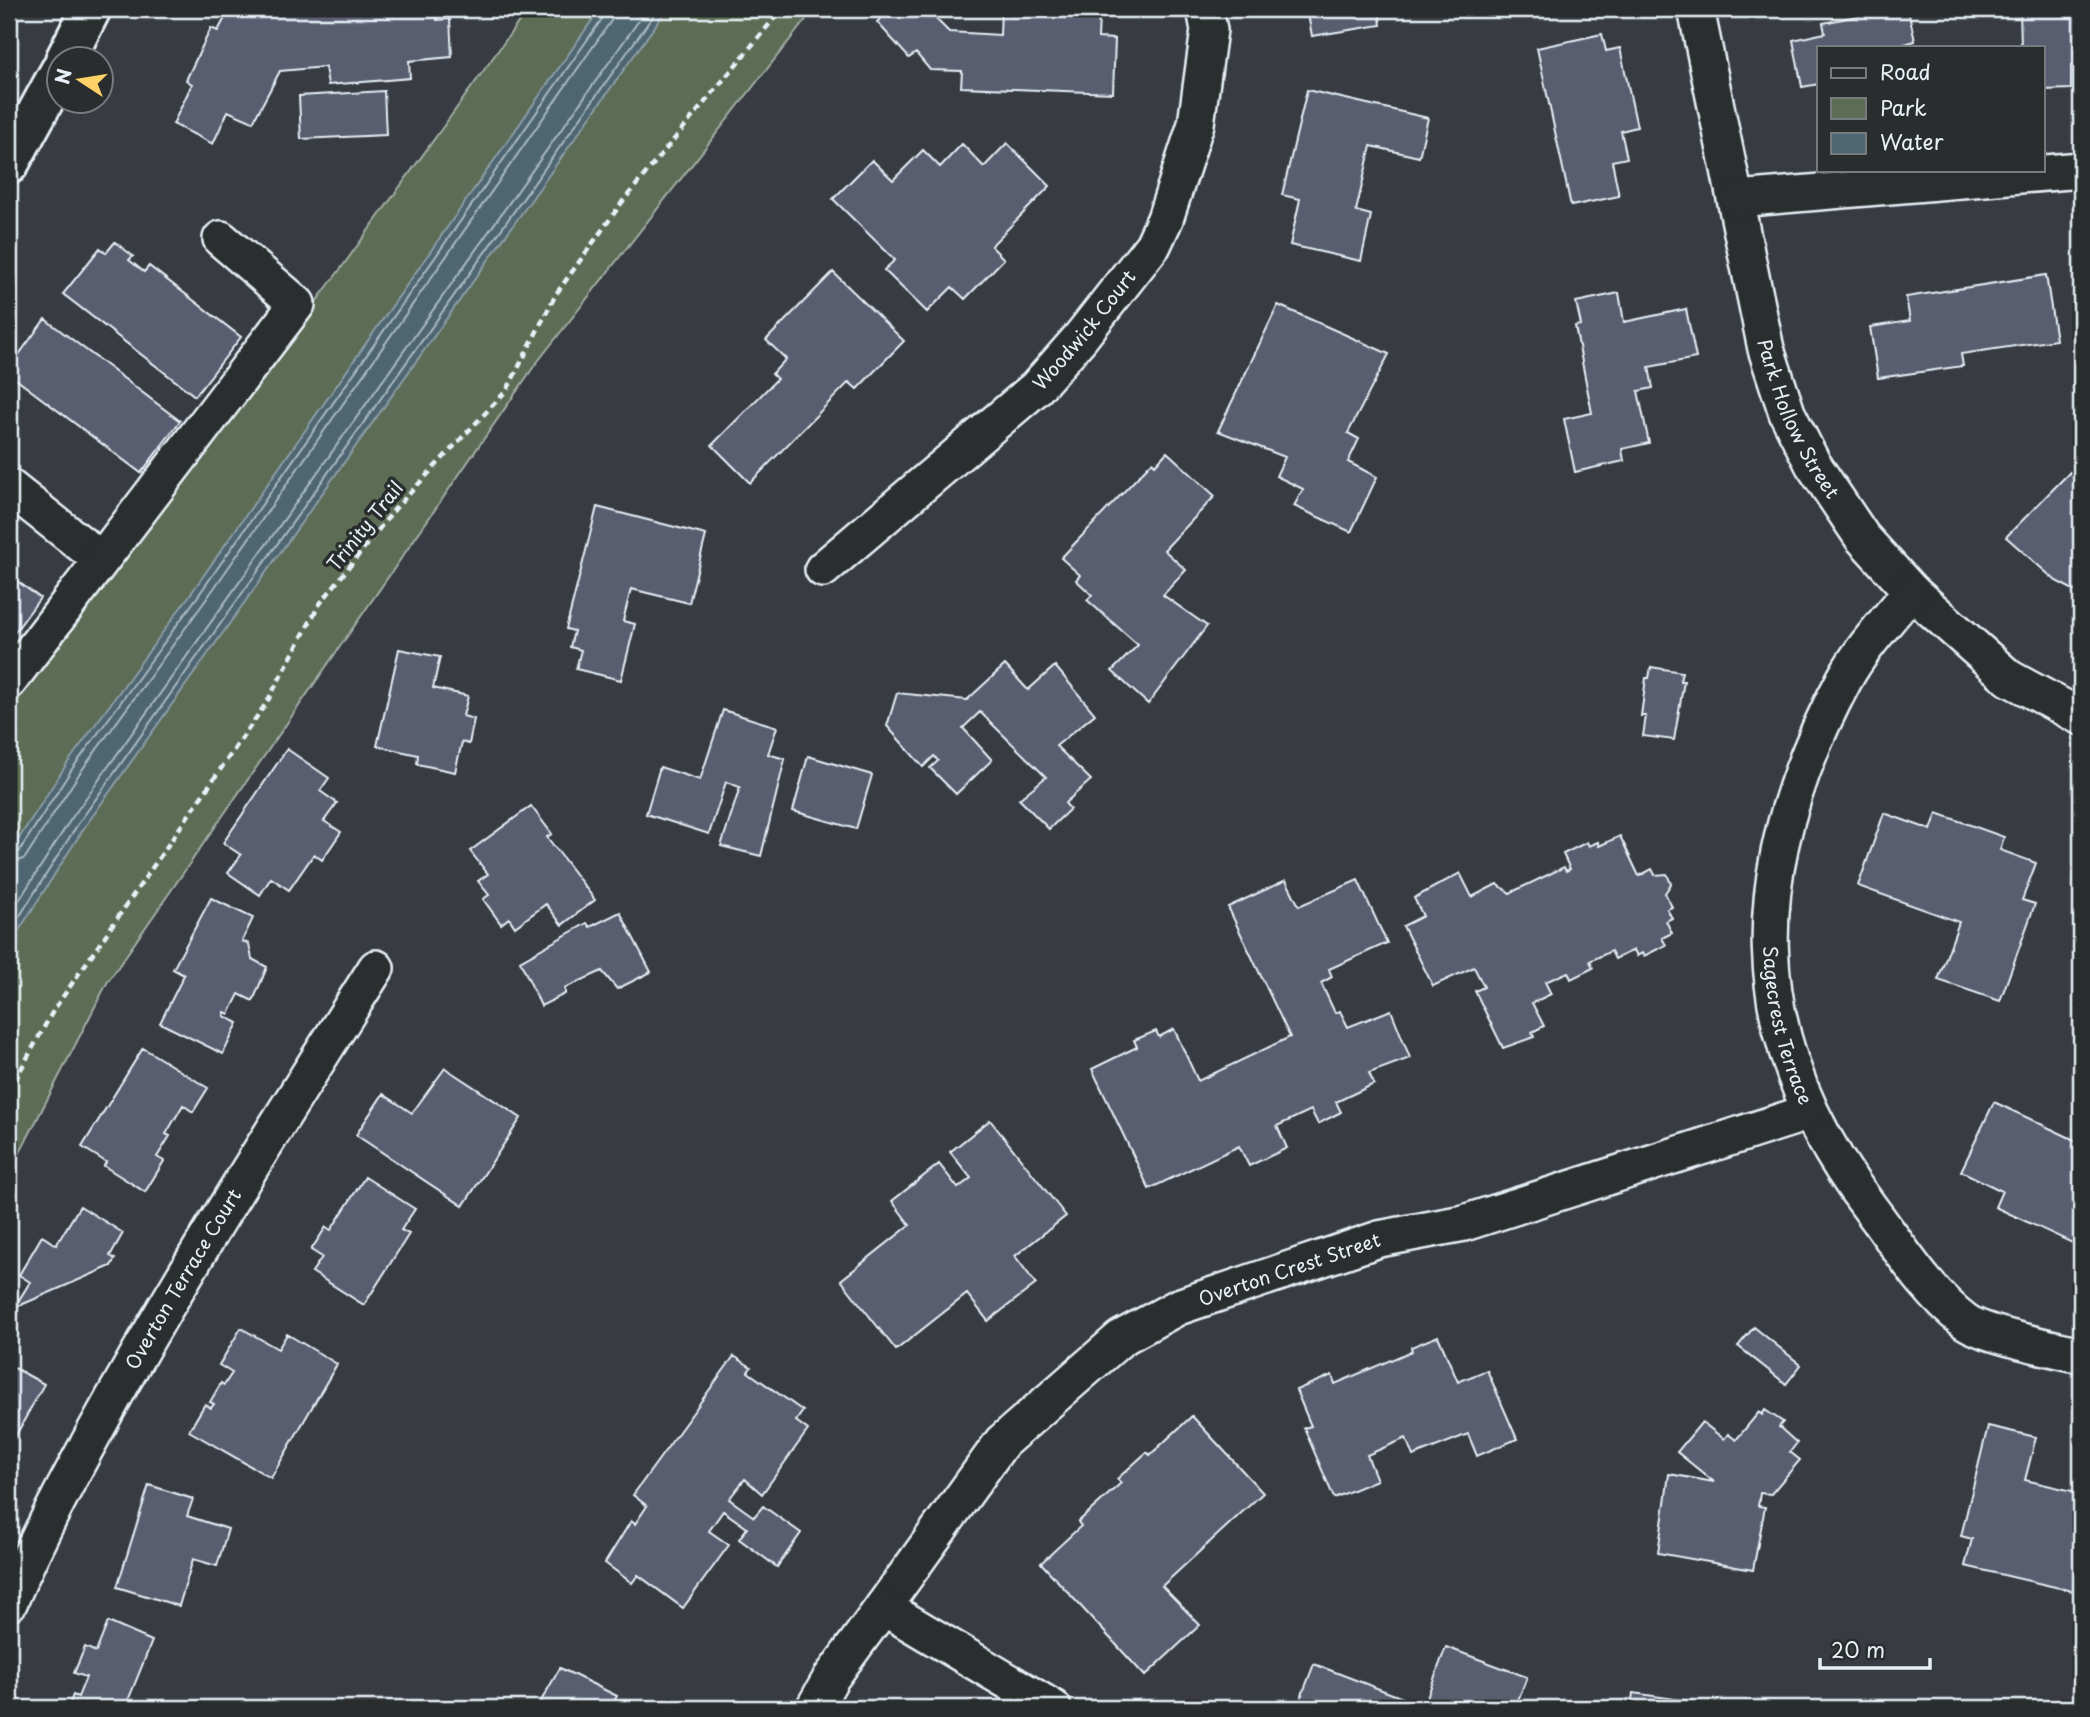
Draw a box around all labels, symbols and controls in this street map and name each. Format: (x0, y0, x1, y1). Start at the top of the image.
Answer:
north arrow (46, 46, 116, 116)
legend (1817, 46, 2044, 172)
text: Road (1880, 55, 1931, 87)
text: N (47, 66, 78, 87)
text: Park (1880, 91, 1927, 123)
text: Water (1880, 125, 1944, 157)
street label: Woodwick Court (1025, 263, 1142, 396)
street label: Park Hollow Street (1751, 337, 1847, 504)
street label: Trinity Trail (319, 475, 409, 576)
street label: Sagecrest Terrace (1757, 945, 1820, 1109)
street label: Overton Terrace Court (118, 1183, 247, 1374)
street label: Overton Crest Street (1195, 1225, 1384, 1312)
scale bar (1820, 1626, 1931, 1670)
text: 20 m (1831, 1633, 1885, 1665)

